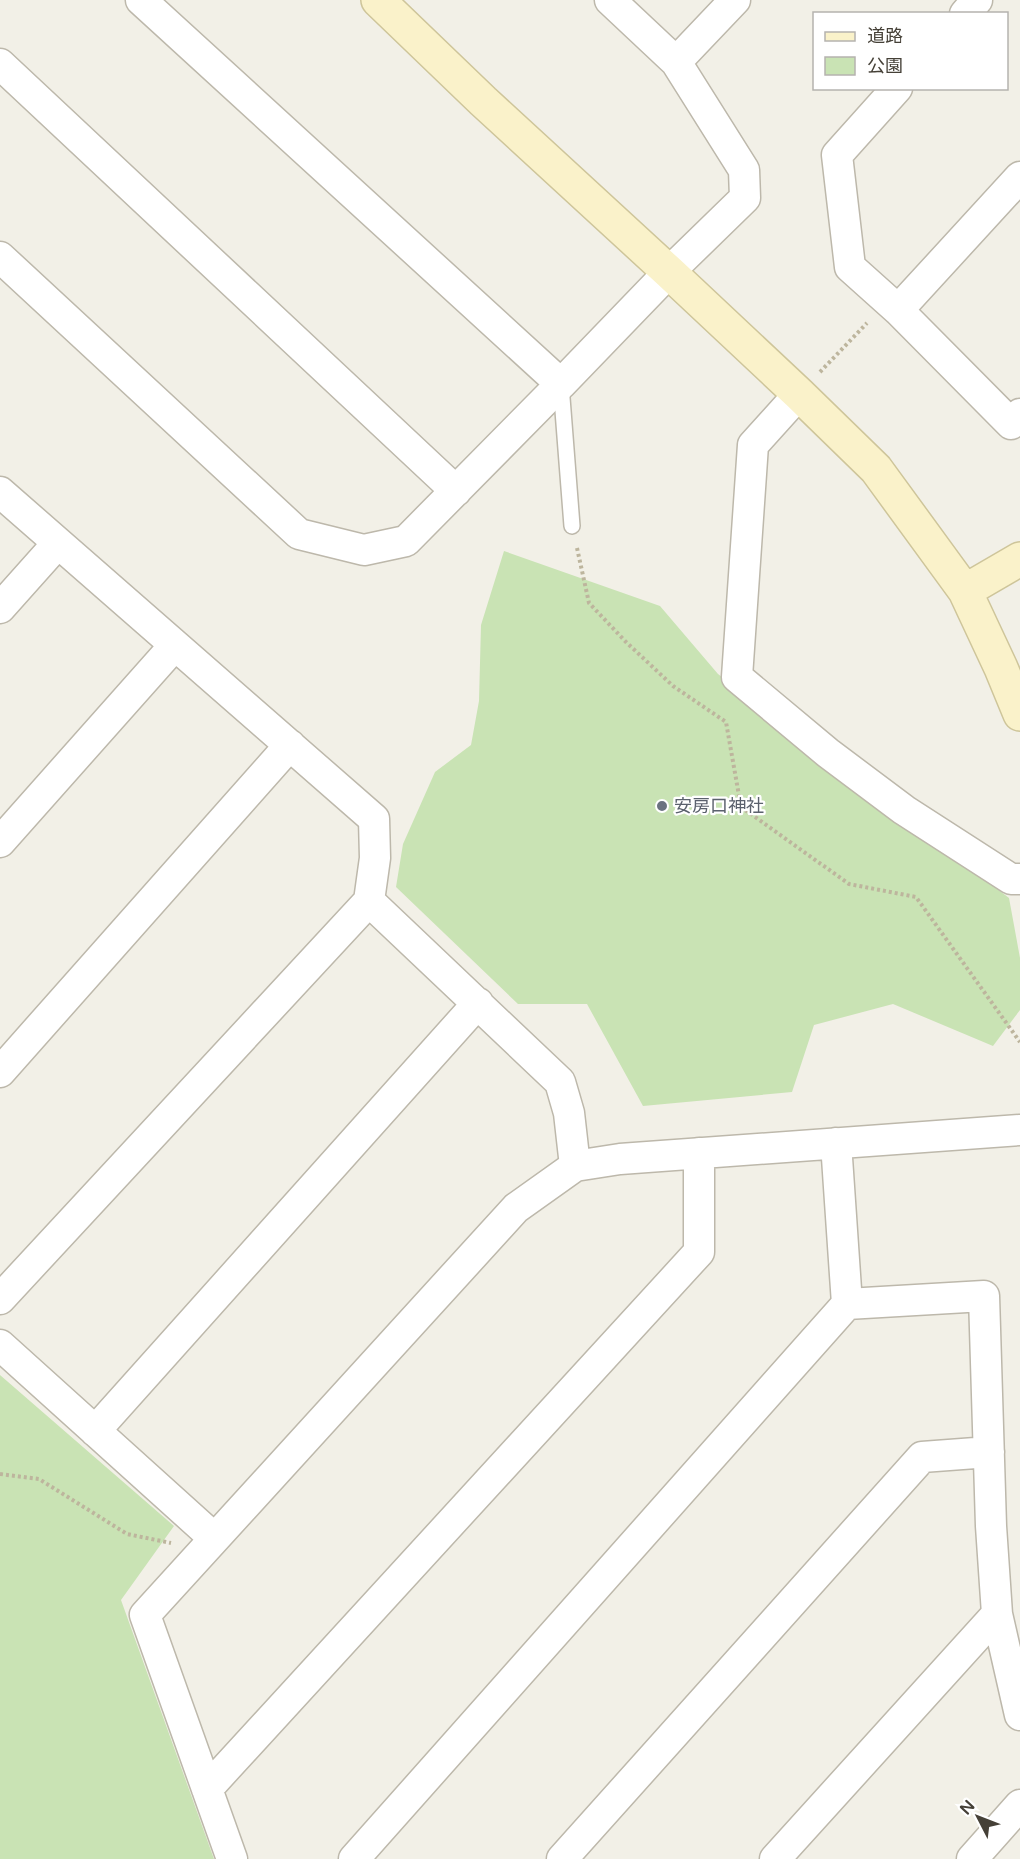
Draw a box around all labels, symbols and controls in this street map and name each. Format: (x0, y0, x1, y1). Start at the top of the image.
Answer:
legend (813, 12, 1008, 90)
text: 道路 (867, 25, 903, 47)
text: 公園 (867, 55, 903, 77)
place label: 安房口神社 (674, 795, 764, 817)
marker: 安房口神社 (655, 799, 669, 813)
north arrow (948, 1787, 1008, 1847)
text: N (956, 1796, 979, 1819)

